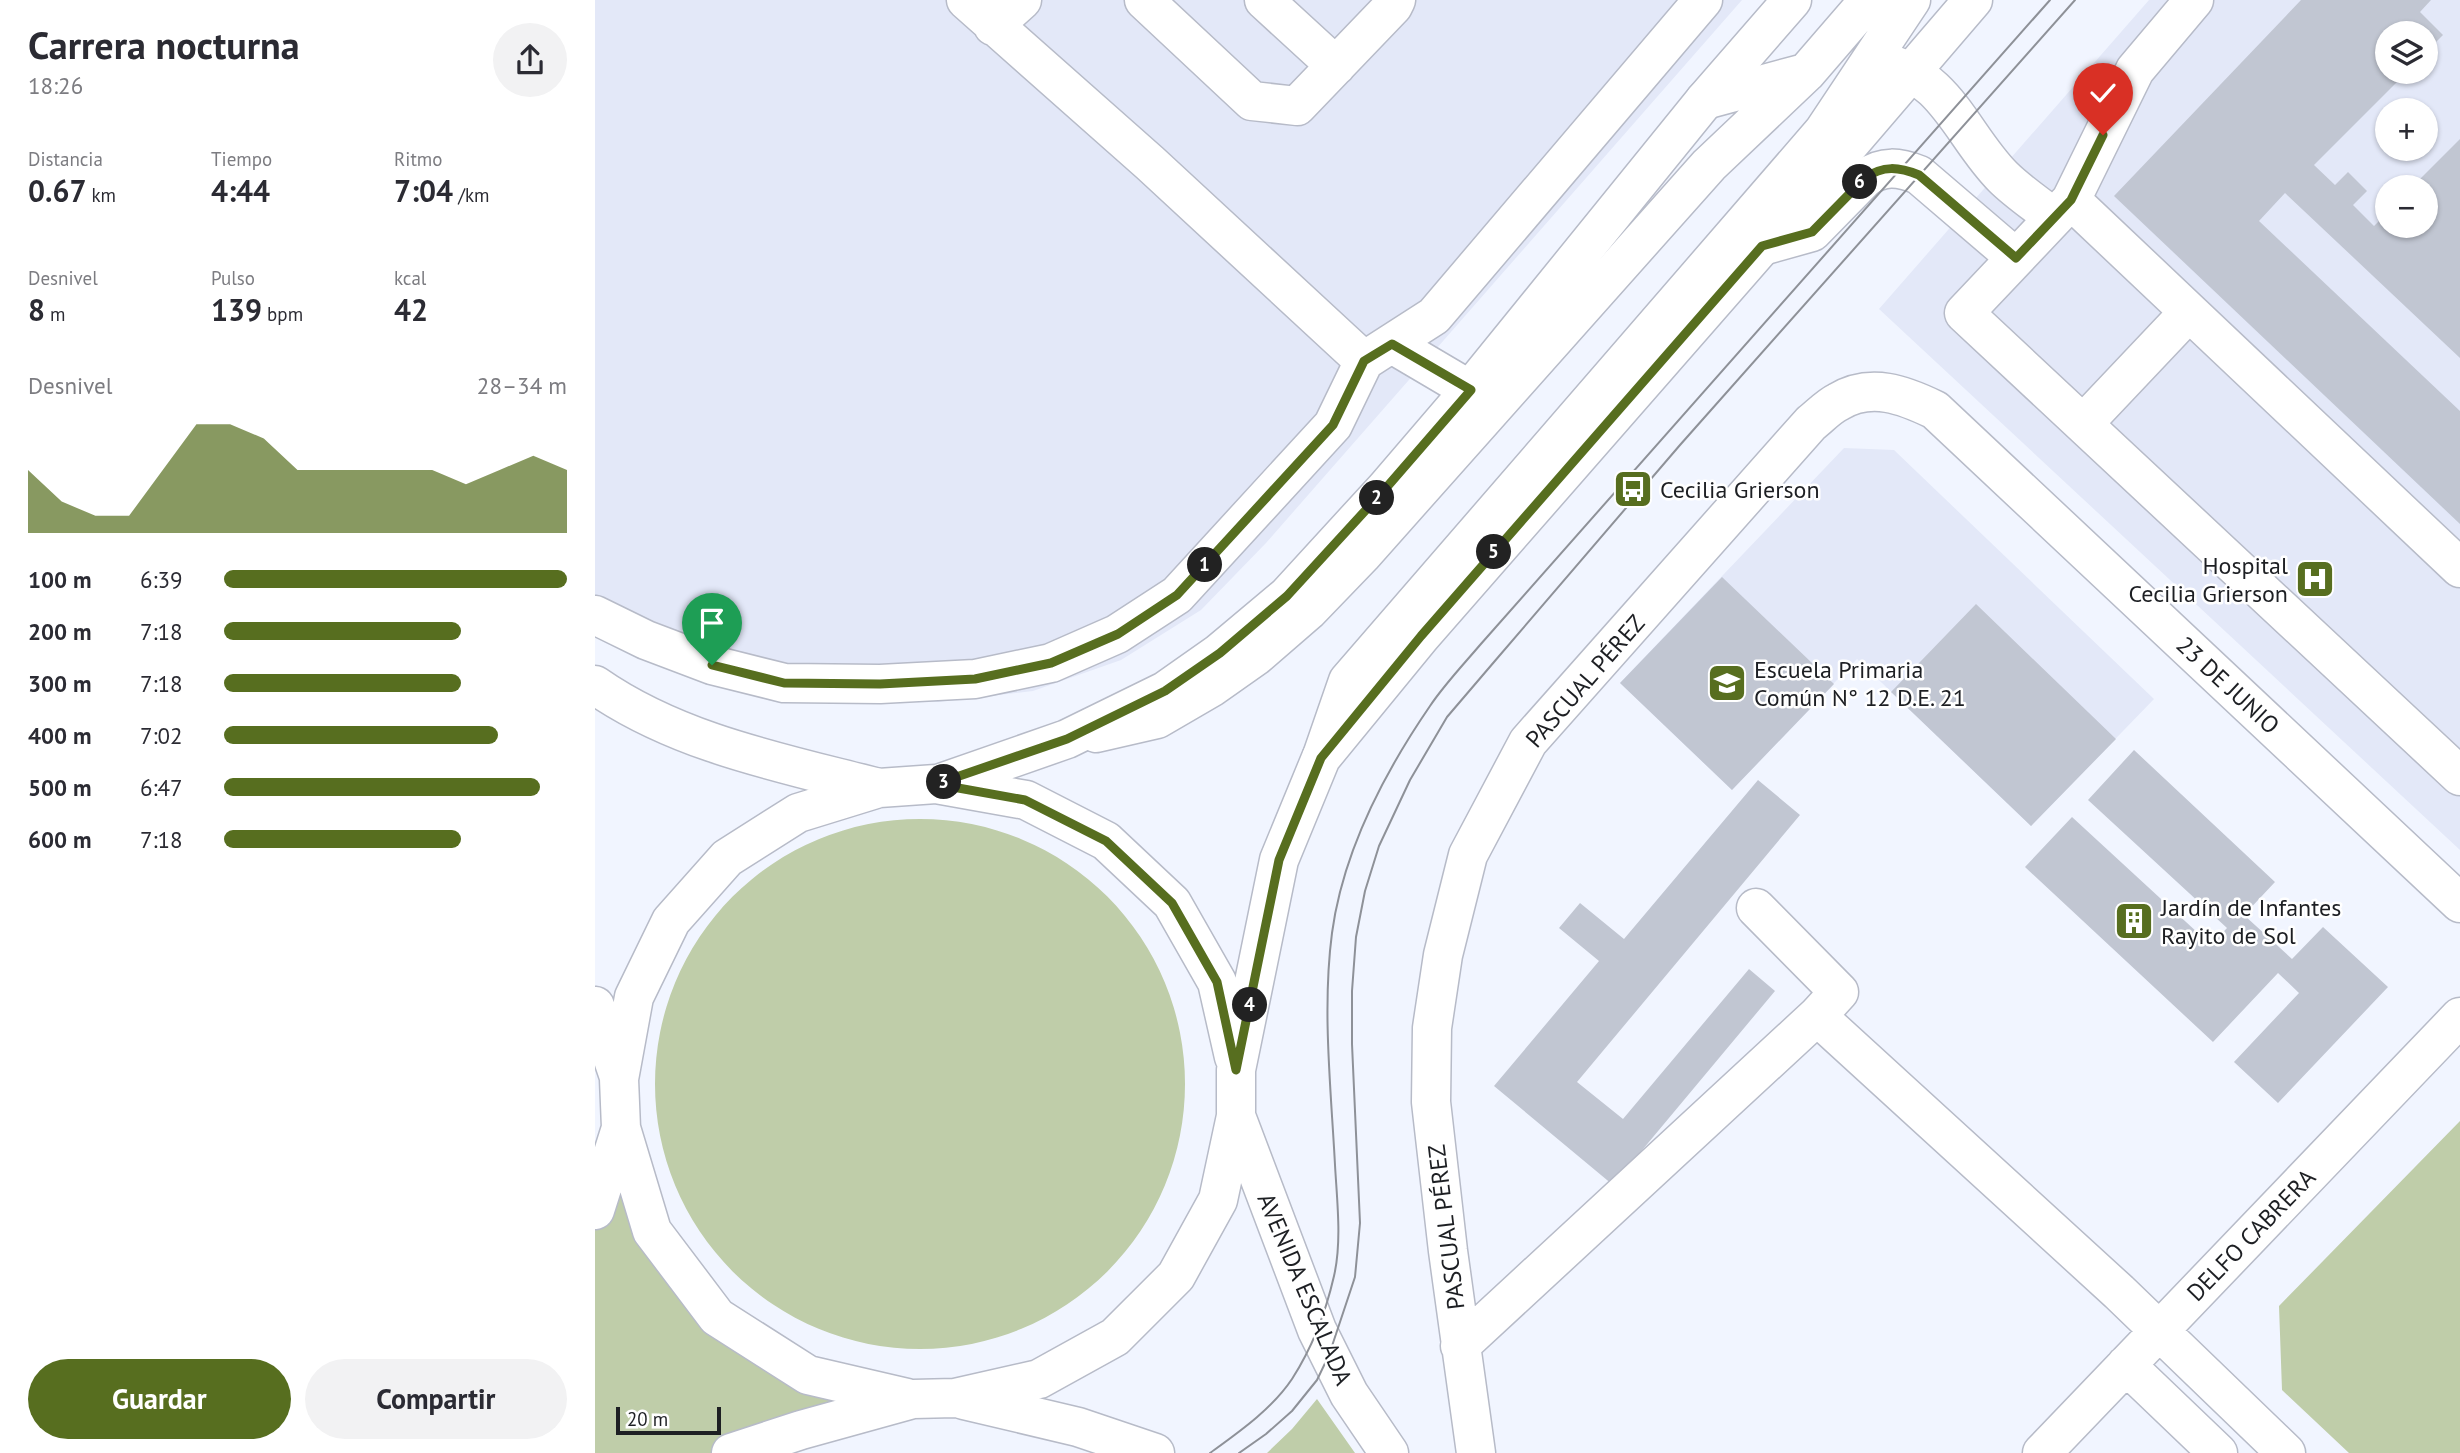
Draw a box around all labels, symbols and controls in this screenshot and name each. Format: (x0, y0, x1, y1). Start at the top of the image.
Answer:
text: Carrera nocturna (28, 20, 300, 69)
map controls (2375, 21, 2438, 238)
button: layers (2375, 21, 2438, 84)
button: share (493, 23, 567, 97)
pin (2073, 63, 2133, 135)
text: 18:26 (28, 71, 83, 100)
icon: check (2084, 74, 2122, 112)
button: + (2375, 98, 2438, 161)
text: Distancia (28, 147, 103, 171)
text: Tiempo (211, 147, 272, 171)
text: Ritmo (394, 147, 442, 171)
pin: 6 (1843, 164, 1877, 200)
text: 6 (1854, 169, 1865, 193)
text: 0.67 (28, 171, 86, 210)
text: 4:44 (211, 171, 270, 210)
text: 7:04 (394, 171, 453, 210)
button: − (2375, 175, 2438, 238)
text: km (86, 183, 116, 207)
text: /km (453, 183, 489, 207)
text: Desnivel (28, 266, 98, 290)
text: Pulso (211, 266, 255, 290)
text: kcal (394, 266, 426, 290)
text: 8 (28, 290, 45, 329)
text: 139 (211, 290, 262, 329)
text: 42 (394, 290, 428, 329)
text: m (45, 302, 66, 326)
text: bpm (262, 302, 303, 326)
text: Desnivel (28, 371, 112, 400)
text: 28–34 m (477, 371, 567, 400)
bus stop icon: Cecilia Grierson (1612, 468, 1654, 510)
place label: Cecilia Grierson (1660, 474, 1820, 505)
pin: 2 (1359, 480, 1395, 516)
text: 2 (1371, 485, 1382, 509)
pin: 5 (1476, 534, 1511, 570)
text: 5 (1488, 539, 1499, 563)
pin: 1 (1187, 548, 1223, 582)
place label: Hospital Cecilia Grierson (2128, 550, 2288, 609)
text: 1 (1199, 552, 1210, 576)
hospital icon: Hospital Cecilia Grierson (2294, 558, 2336, 600)
text: 100 m (28, 565, 91, 594)
text: 6:39 (140, 565, 183, 594)
pin (682, 593, 742, 665)
icon: arrive (693, 604, 731, 642)
street label: PASCUAL PÉREZ (1519, 608, 1651, 754)
text: 200 m (28, 617, 91, 646)
text: 7:18 (140, 617, 183, 646)
street label: 23 DE JUNIO (2170, 629, 2286, 741)
place label: Escuela Primaria Común N° 12 D.E. 21 (1754, 654, 1966, 713)
school or university icon: Escuela Primaria Común N° 12 D.E. 21 (1706, 662, 1748, 704)
text: 300 m (28, 669, 91, 698)
text: 7:18 (140, 669, 183, 698)
text: 400 m (28, 721, 91, 750)
text: 7:02 (140, 721, 183, 750)
pin: 3 (927, 764, 961, 800)
text: 3 (938, 769, 949, 793)
text: 500 m (28, 773, 91, 802)
text: 6:47 (140, 773, 183, 802)
text: 600 m (28, 825, 91, 854)
text: 7:18 (140, 825, 183, 854)
place label: Jardín de Infantes Rayito de Sol (2160, 892, 2341, 951)
building icon: Jardín de Infantes Rayito de Sol (2113, 900, 2155, 942)
pin: 4 (1233, 988, 1267, 1023)
text: 4 (1244, 992, 1255, 1016)
street label: PASCUAL PÉREZ (1420, 1143, 1472, 1311)
street label: DELFO CABRERA (2180, 1162, 2322, 1308)
street label: AVENIDA ESCALADA (1251, 1188, 1359, 1390)
button: Guardar (28, 1359, 291, 1439)
button: Compartir (305, 1359, 567, 1439)
scale bar (616, 1404, 721, 1436)
text: 20 m (627, 1407, 668, 1431)

